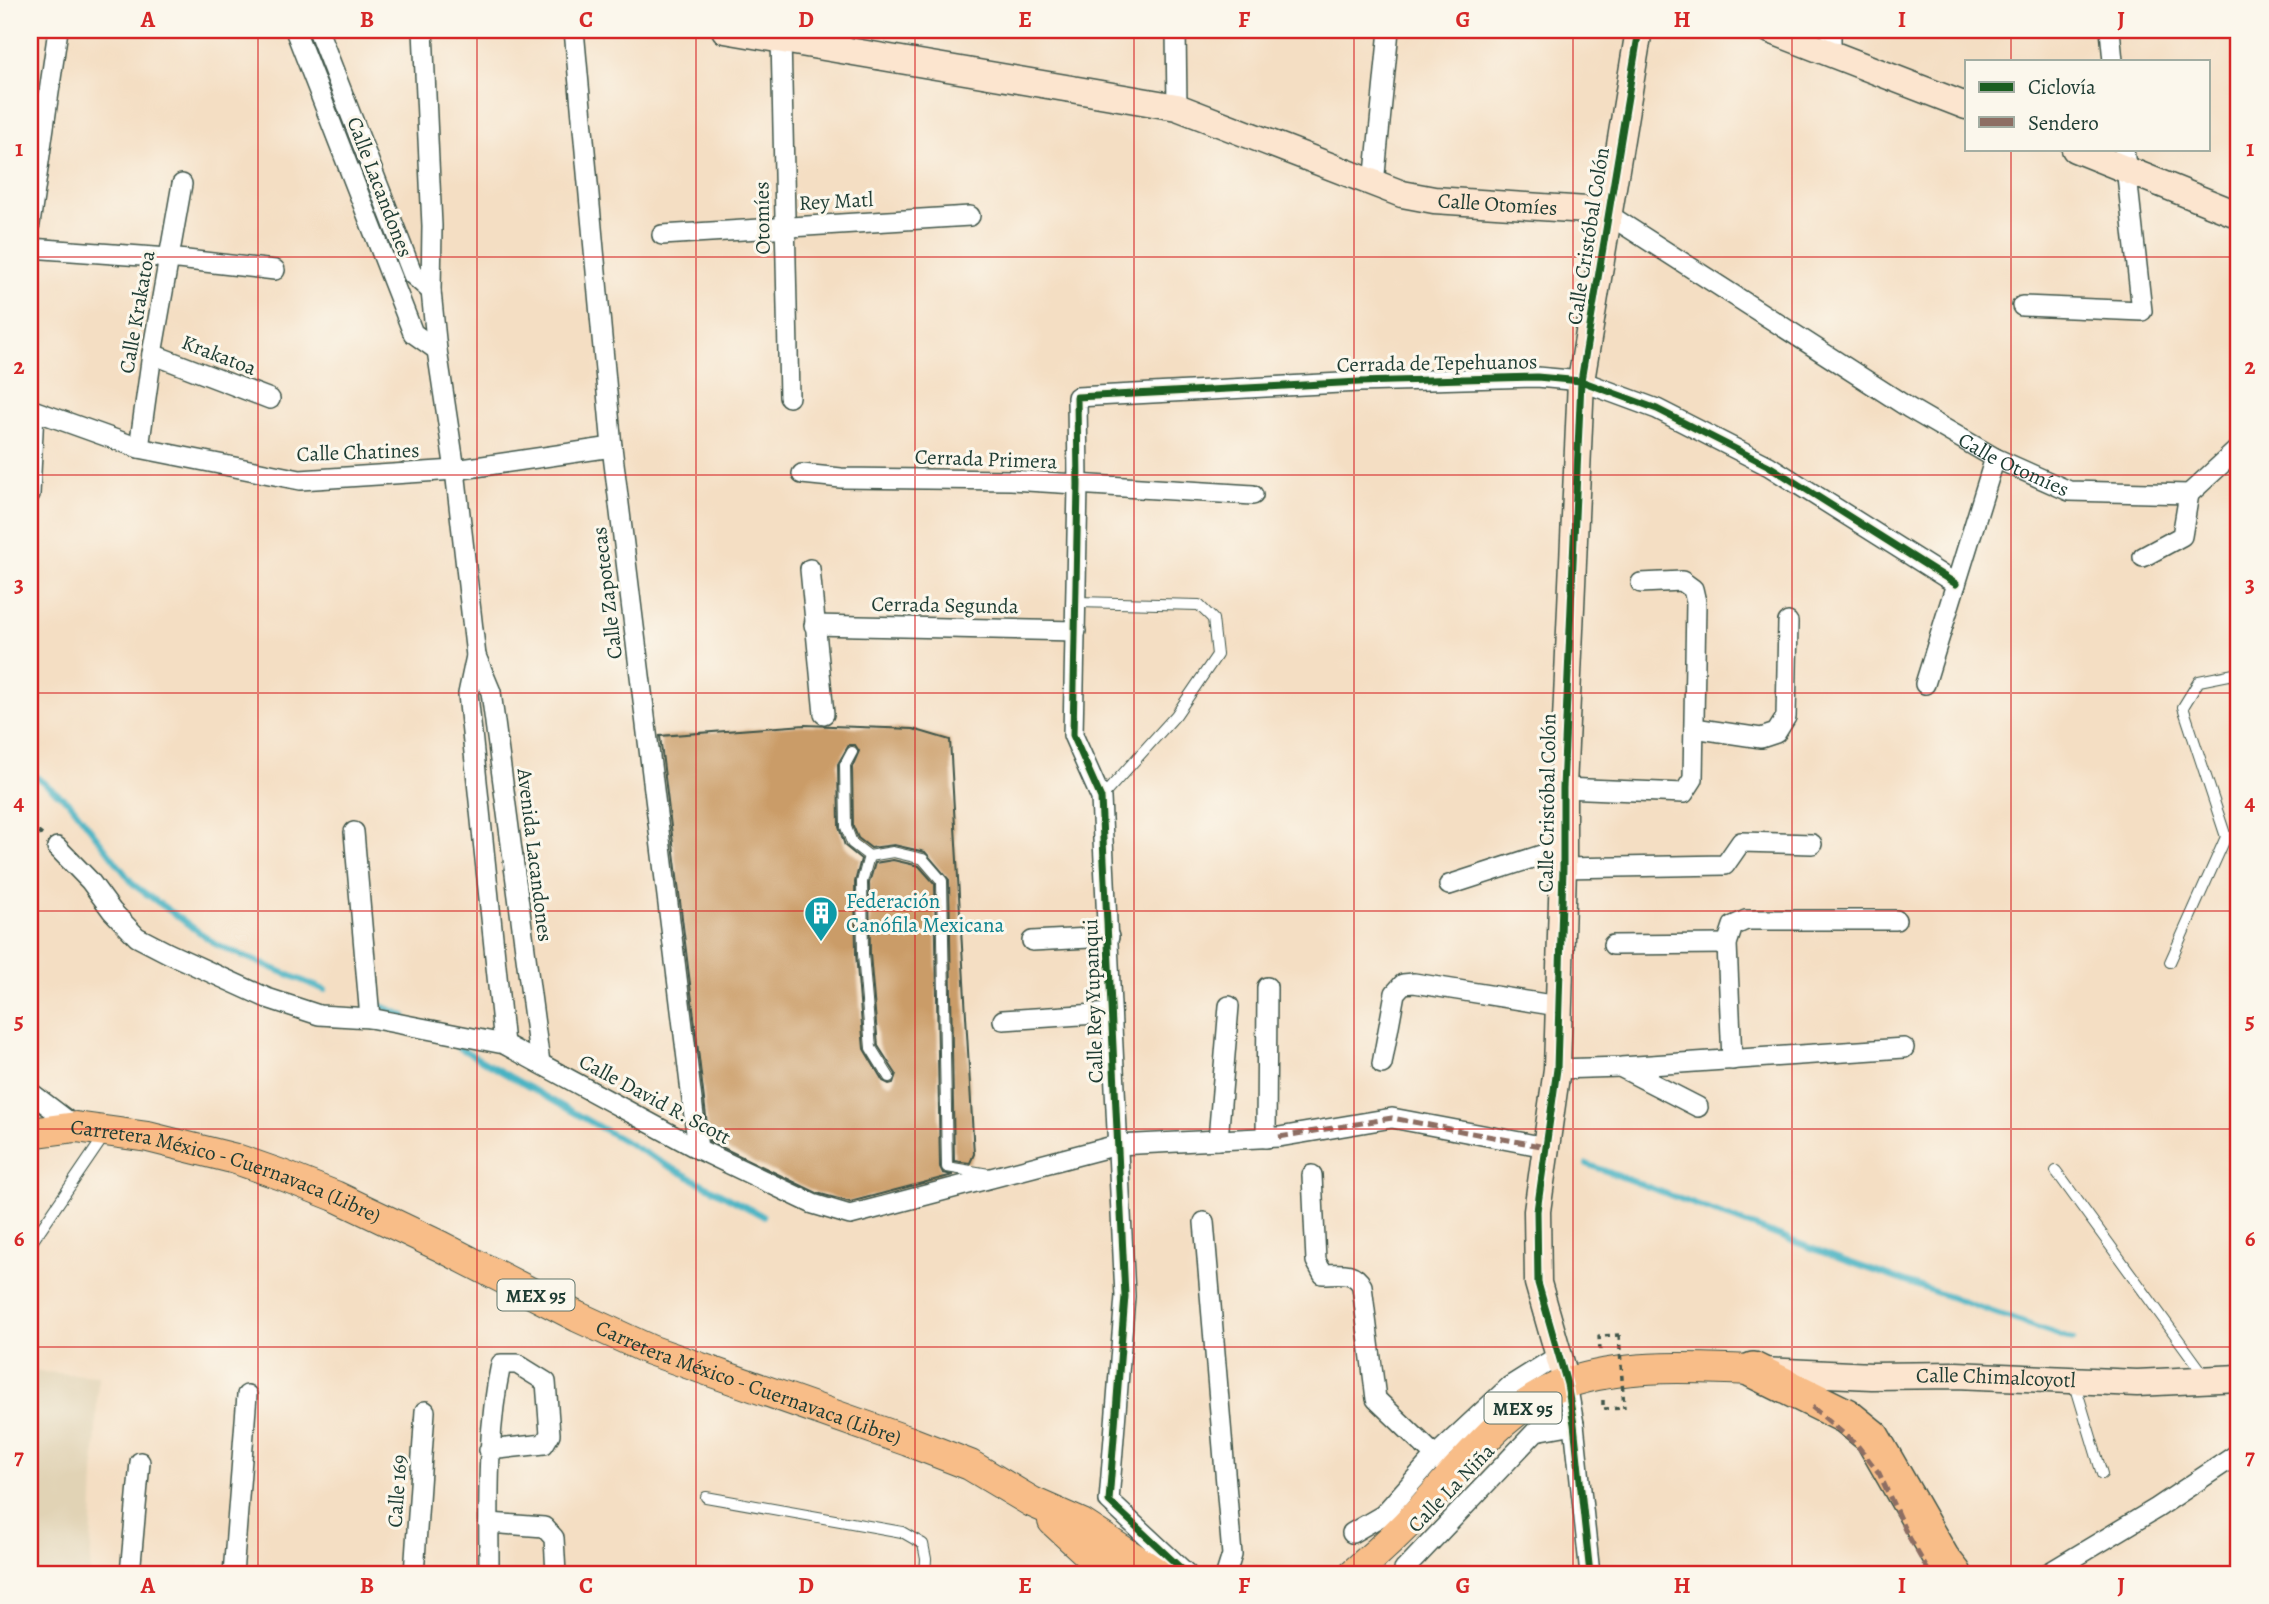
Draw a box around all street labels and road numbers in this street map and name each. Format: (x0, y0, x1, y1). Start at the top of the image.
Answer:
street label: Calle Lacandones (340, 113, 420, 261)
street label: Calle Cristóbal Colón (1560, 145, 1616, 327)
street label: Otomíes (747, 181, 777, 255)
street label: Rey Matl (798, 185, 874, 217)
street label: Calle Otomíes (1437, 186, 1558, 222)
street label: Calle Krakatoa (112, 248, 162, 376)
street label: Krakatoa (178, 328, 261, 382)
street label: Cerrada de Tepehuanos (1336, 347, 1538, 379)
street label: Calle Otomíes (1953, 426, 2074, 503)
street label: Calle Chatines (296, 436, 420, 468)
street label: Cerrada Primera (914, 443, 1058, 475)
street label: Calle Zapotecas (585, 525, 629, 661)
street label: Cerrada Segunda (871, 590, 1019, 620)
street label: Calle Cristóbal Colón (1531, 713, 1563, 893)
street label: Avenida Lacandones (510, 766, 560, 943)
street label: Calle Rey Yupanqui (1076, 918, 1110, 1084)
street label: Calle David R. Scott (574, 1047, 736, 1151)
street label: Carretera México - Cuernavaca (Libre) (69, 1112, 386, 1230)
road number: MEX 95 (498, 1280, 574, 1310)
street label: Carretera México - Cuernavaca (Libre) (591, 1313, 905, 1452)
street label: Calle Chimalcoyotl (1916, 1361, 2076, 1394)
road number: MEX 95 (1484, 1392, 1562, 1424)
street label: Calle La Niña (1401, 1437, 1501, 1539)
street label: Calle 169 (380, 1454, 414, 1528)

